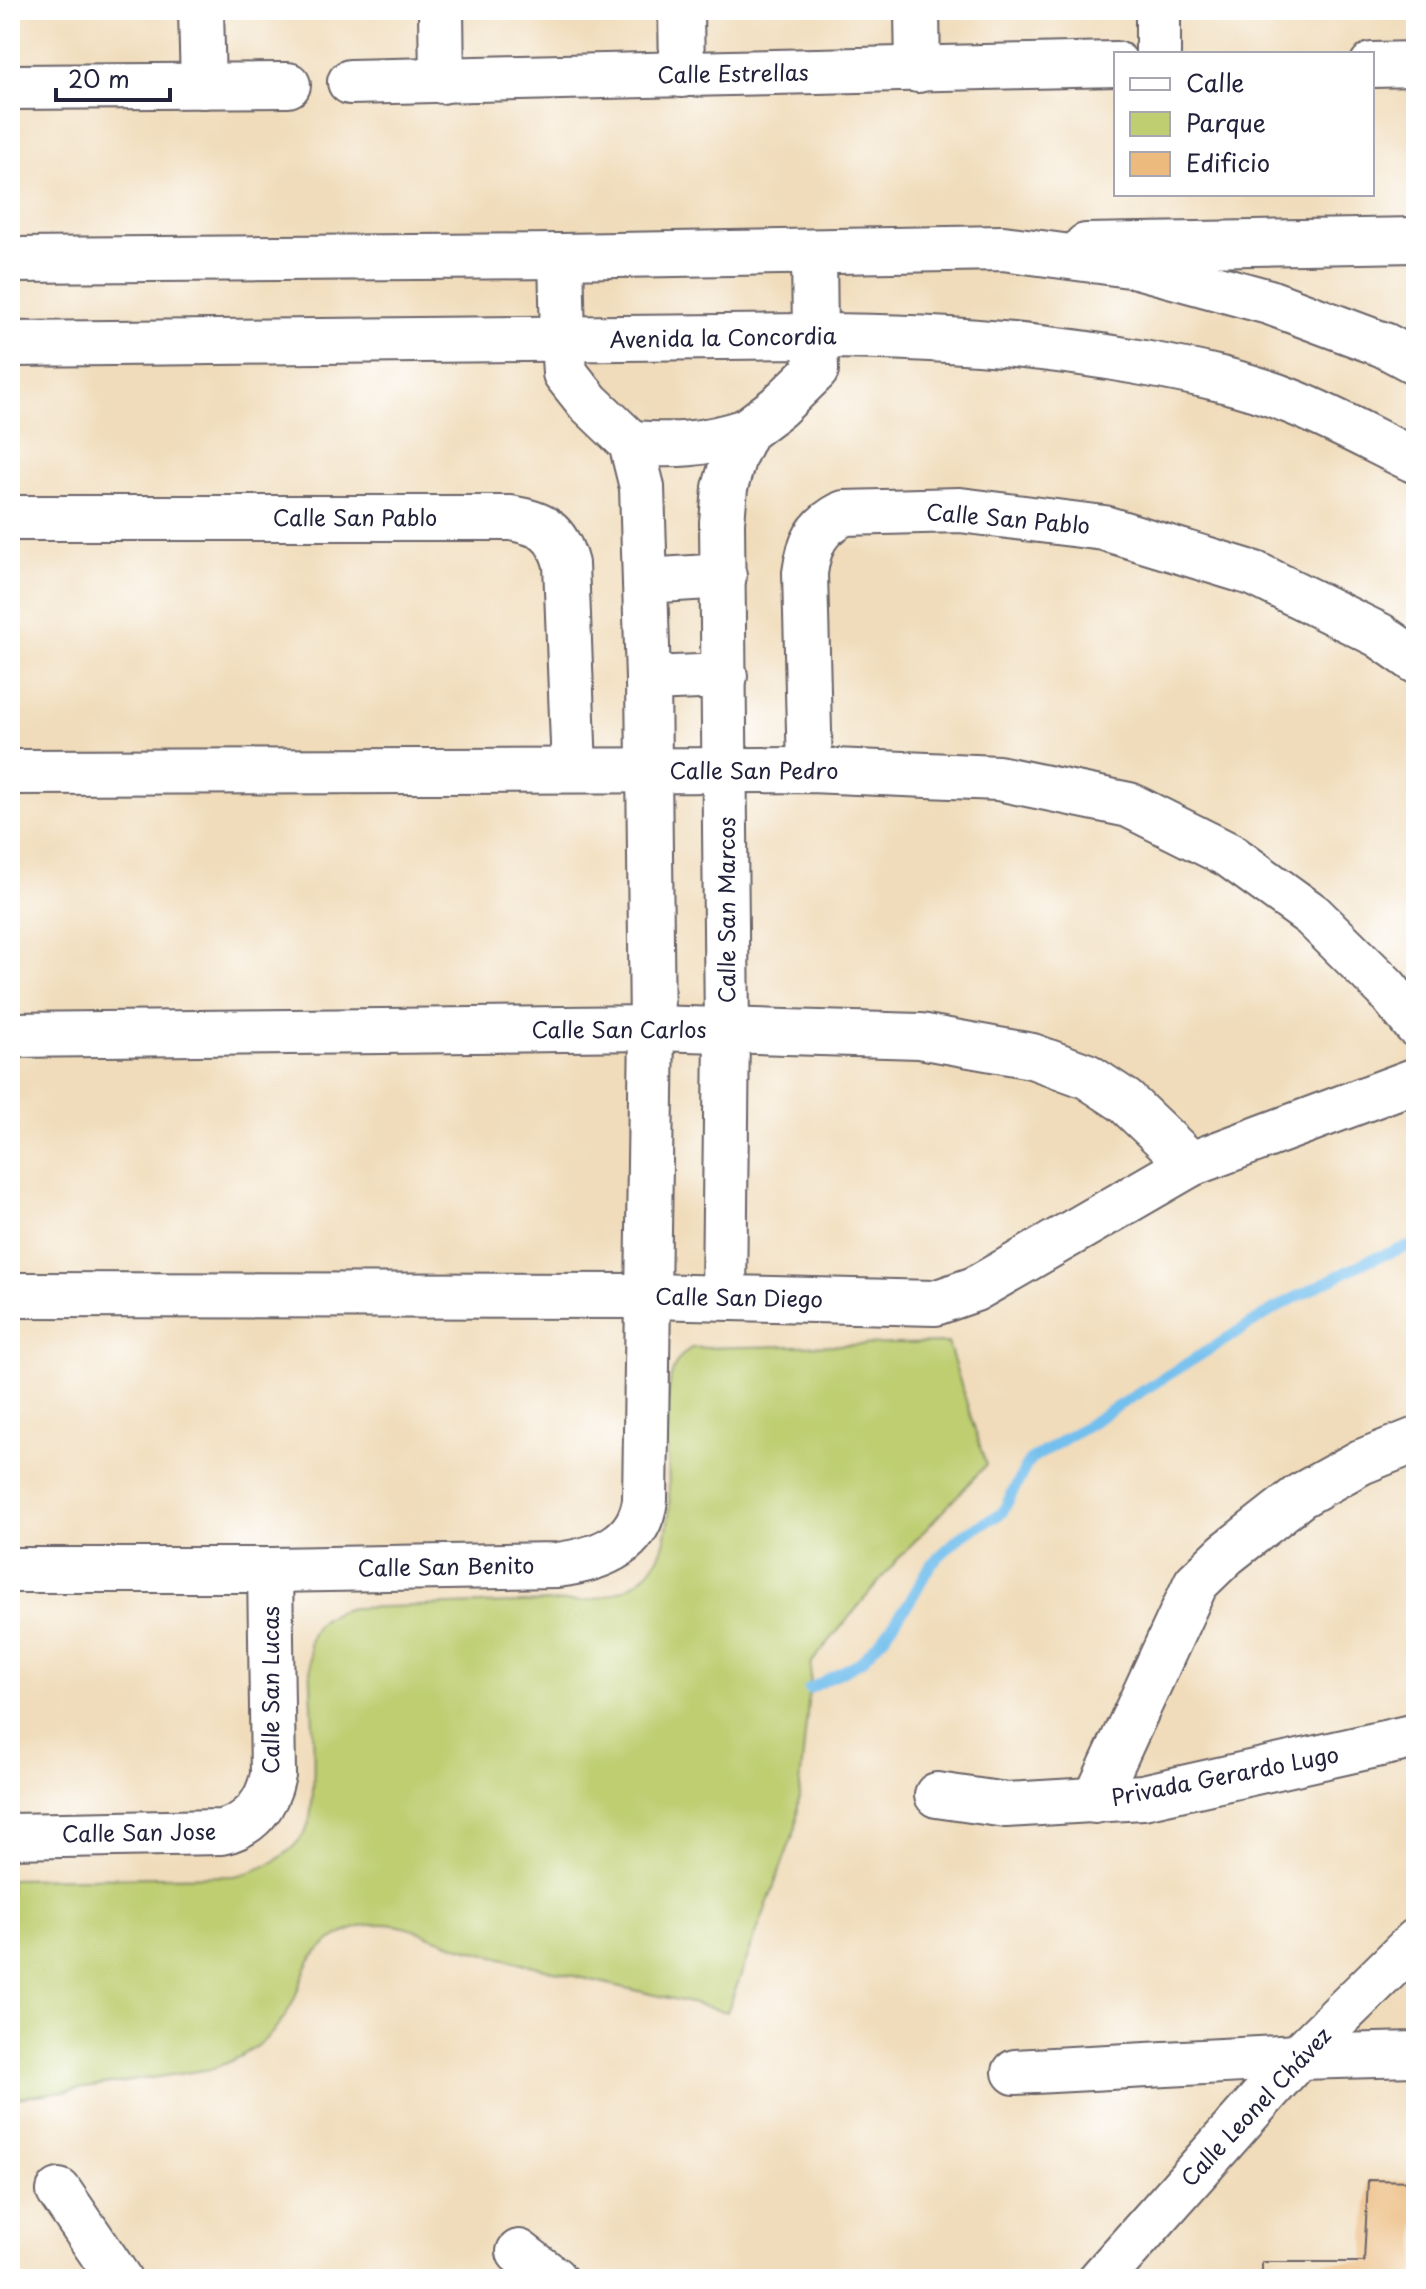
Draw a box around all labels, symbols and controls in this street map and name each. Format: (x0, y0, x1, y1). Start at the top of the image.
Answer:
scale bar (56, 52, 170, 102)
legend (1114, 52, 1374, 196)
street label: Calle Estrellas (657, 55, 809, 90)
text: 20 m (68, 60, 130, 96)
text: Calle (1186, 64, 1244, 100)
text: Parque (1186, 104, 1266, 140)
text: Edificio (1186, 144, 1270, 180)
street label: Avenida la Concordia (609, 318, 837, 355)
street label: Calle San Pablo (925, 494, 1091, 541)
street label: Calle San Pablo (273, 500, 437, 533)
street label: Calle San Pedro (670, 753, 838, 786)
street label: Calle San Marcos (709, 817, 742, 1003)
street label: Calle San Carlos (531, 1012, 707, 1045)
street label: Calle San Diego (655, 1279, 823, 1314)
street label: Calle San Benito (357, 1547, 535, 1584)
street label: Calle San Lucas (253, 1606, 286, 1774)
street label: Privada Gerardo Lugo (1108, 1736, 1341, 1813)
street label: Calle San Jose (62, 1814, 216, 1849)
street label: Calle Leonel Chávez (1172, 2019, 1338, 2193)

